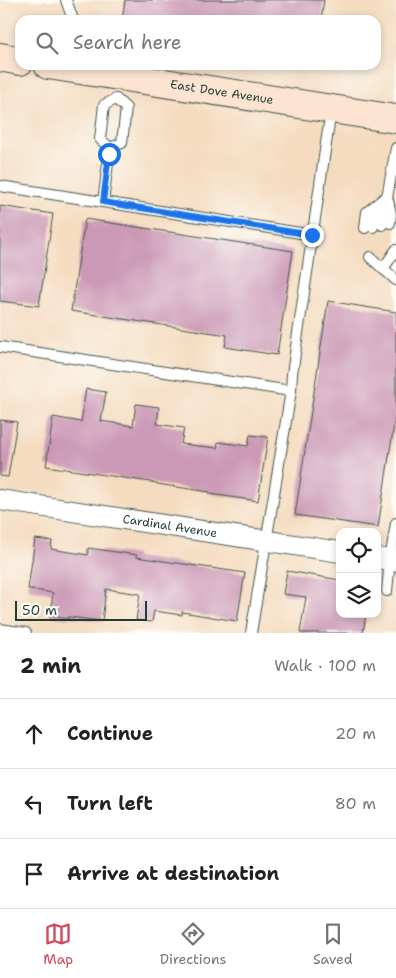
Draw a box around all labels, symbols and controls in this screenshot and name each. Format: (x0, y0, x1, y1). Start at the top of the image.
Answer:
search box (15, 15, 381, 70)
icon: search (33, 29, 61, 57)
text: Search here (73, 30, 182, 55)
street label: East Dove Avenue (169, 76, 275, 108)
route start (98, 143, 121, 166)
route end (301, 224, 324, 247)
street label: Cardinal Avenue (122, 511, 219, 541)
map controls (336, 528, 381, 618)
button: locate (336, 528, 381, 573)
button: layers (336, 573, 381, 618)
scale bar (15, 598, 148, 621)
text: 50 m (22, 601, 57, 619)
text: 2 min (20, 652, 81, 680)
text: Walk · 100 m (274, 655, 376, 676)
icon: ahead (20, 720, 48, 748)
text: Continue (67, 721, 153, 746)
text: 20 m (335, 723, 376, 744)
icon: left (20, 790, 48, 818)
text: Turn left (67, 791, 153, 816)
text: 80 m (335, 793, 376, 814)
icon: arrive (20, 860, 48, 888)
text: Arrive at destination (67, 861, 279, 886)
tab: Map (43, 920, 73, 968)
tab: Directions (160, 920, 227, 968)
tab: Saved (313, 920, 353, 968)

